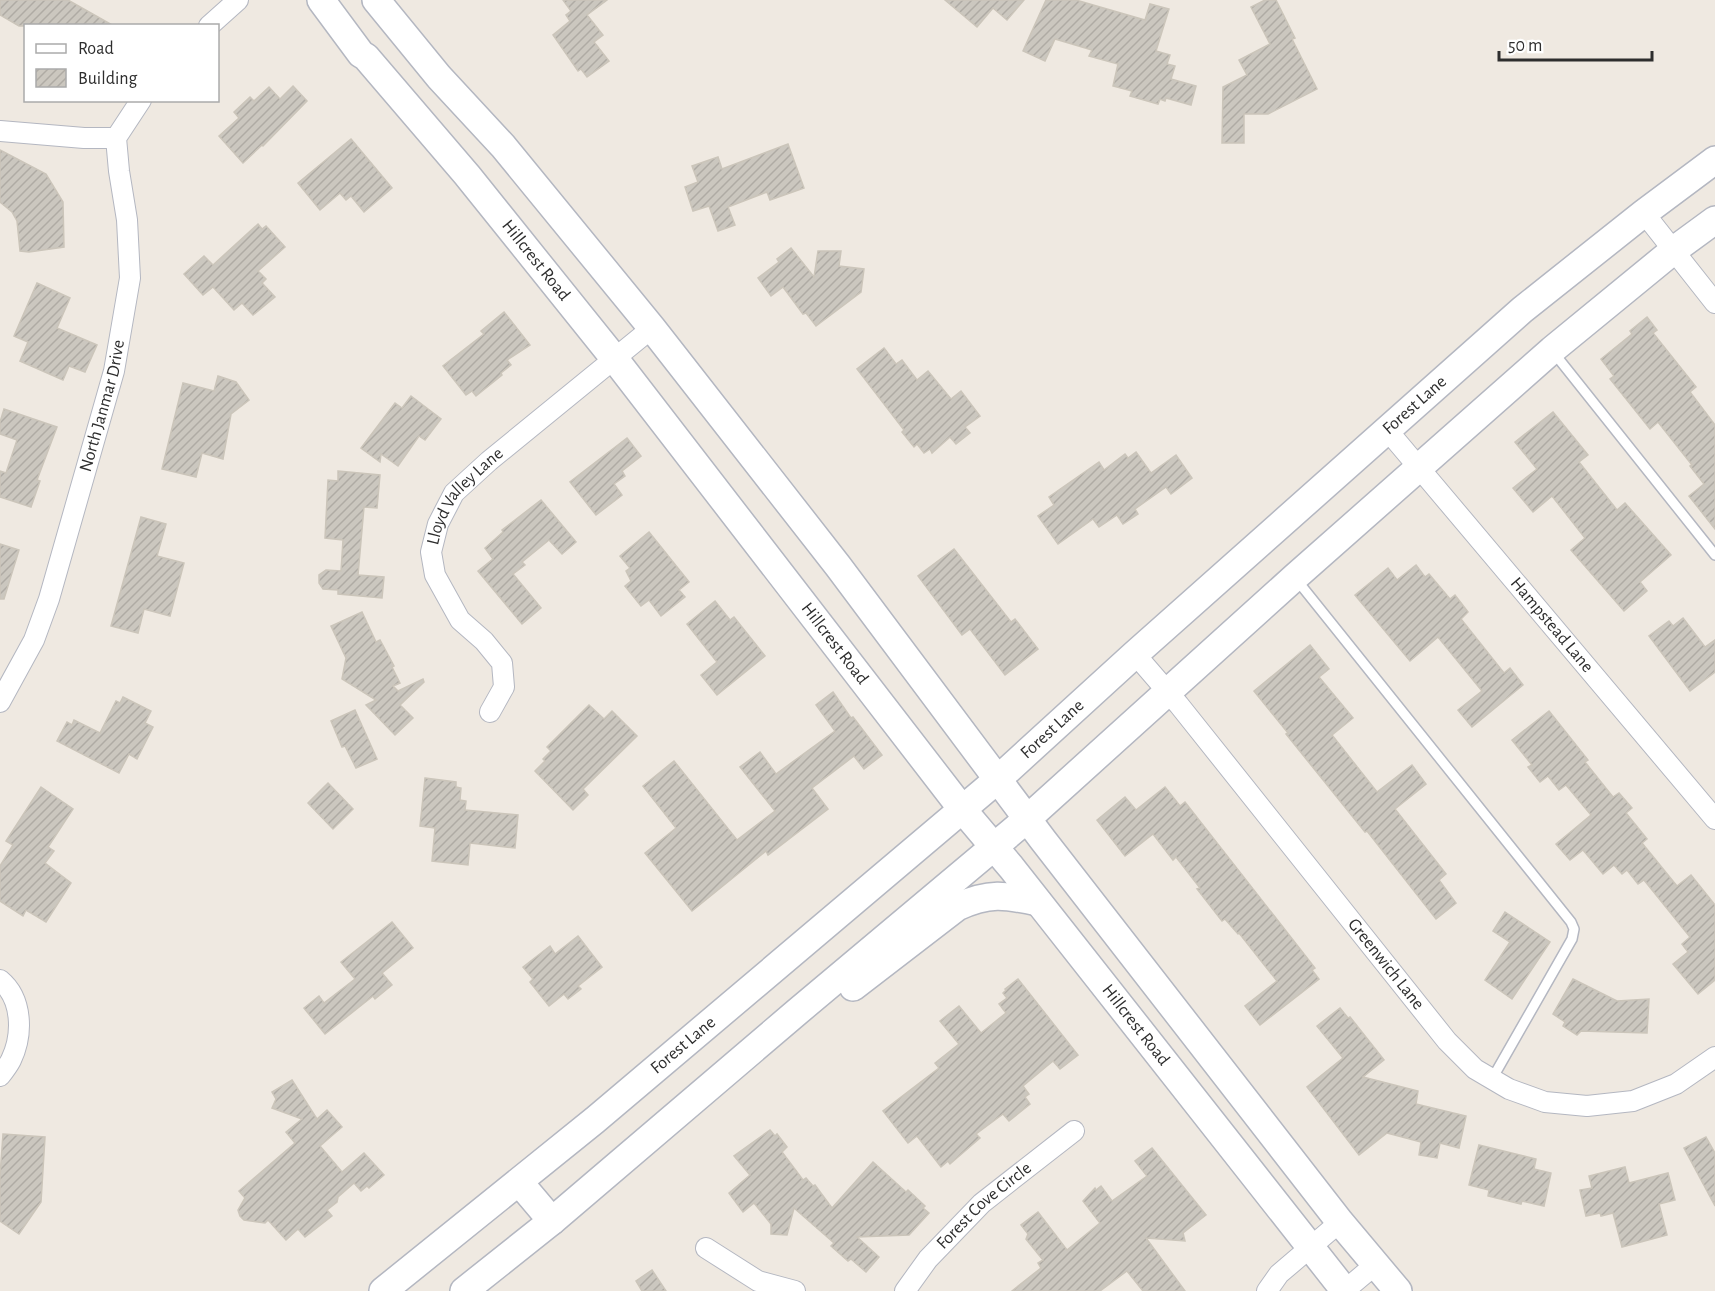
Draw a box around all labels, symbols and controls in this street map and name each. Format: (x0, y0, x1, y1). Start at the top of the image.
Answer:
legend (24, 24, 219, 102)
scale bar (1499, 24, 1652, 62)
text: 50 m (1508, 37, 1542, 55)
text: Road (78, 40, 114, 58)
text: Building (78, 70, 138, 88)
street label: Hillcrest Road (498, 217, 573, 304)
street label: North Janmar Drive (77, 338, 128, 474)
street label: Forest Lane (1379, 373, 1450, 438)
street label: Lloyd Valley Lane (424, 444, 507, 547)
street label: Hampstead Lane (1507, 574, 1597, 676)
street label: Hillcrest Road (798, 600, 871, 688)
street label: Forest Lane (1017, 696, 1088, 762)
street label: Greenwich Lane (1344, 915, 1427, 1013)
street label: Hillcrest Road (1098, 981, 1173, 1069)
street label: Forest Lane (647, 1013, 719, 1078)
street label: Forest Cove Circle (933, 1159, 1035, 1253)

